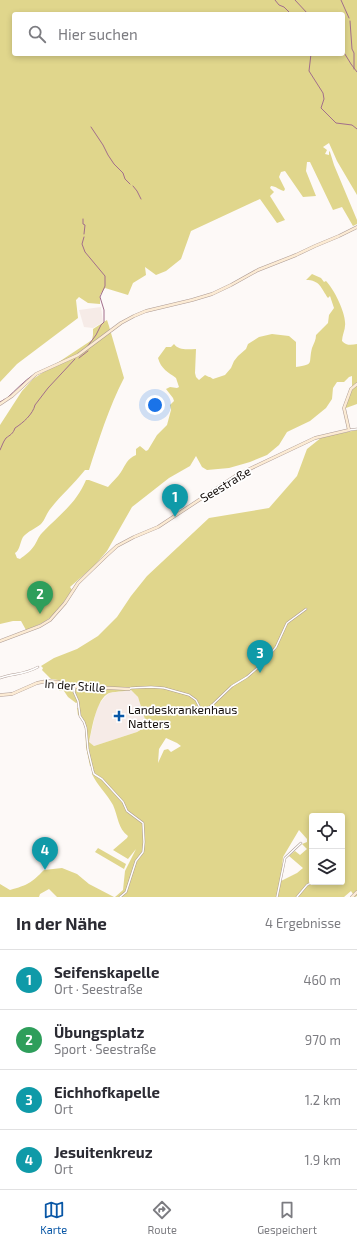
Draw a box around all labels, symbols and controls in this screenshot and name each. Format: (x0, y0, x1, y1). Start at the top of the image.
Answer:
search box (12, 12, 345, 56)
icon: search (26, 23, 48, 45)
text: Hier suchen (58, 25, 138, 43)
your location (145, 395, 165, 415)
street label: Seestraße (197, 464, 253, 504)
pin: 1 (162, 484, 188, 517)
pin: 2 (27, 581, 53, 614)
pin: 3 (247, 640, 273, 673)
street label: In der Stille (44, 676, 106, 694)
place label: Landeskrankenhaus Natters (128, 702, 237, 730)
marker: Landeskrankenhaus Natters (113, 710, 125, 722)
map controls (309, 813, 345, 885)
button: locate (309, 813, 345, 849)
pin: 4 (32, 837, 58, 870)
button: layers (309, 849, 345, 885)
text: In der Nähe (16, 913, 107, 933)
text: 4 Ergebnisse (265, 915, 341, 931)
text: Seifenskapelle (54, 963, 160, 981)
text: 1 (26, 972, 32, 988)
text: 460 m (303, 972, 341, 988)
text: Ort · Seestraße (54, 981, 143, 997)
text: Übungsplatz (54, 1023, 144, 1041)
text: 2 (25, 1032, 33, 1048)
text: 970 m (305, 1032, 341, 1048)
text: Sport · Seestraße (54, 1041, 156, 1057)
text: Eichhofkapelle (54, 1083, 160, 1101)
text: 3 (25, 1092, 33, 1108)
text: 1.2 km (305, 1092, 341, 1108)
text: Ort (54, 1101, 73, 1117)
text: Jesuitenkreuz (54, 1143, 153, 1161)
text: 4 (25, 1152, 33, 1168)
text: 1.9 km (305, 1152, 341, 1168)
text: Ort (54, 1161, 73, 1177)
tab: Karte (40, 1199, 67, 1236)
tab: Route (147, 1199, 177, 1236)
tab: Gespeichert (257, 1199, 317, 1236)

